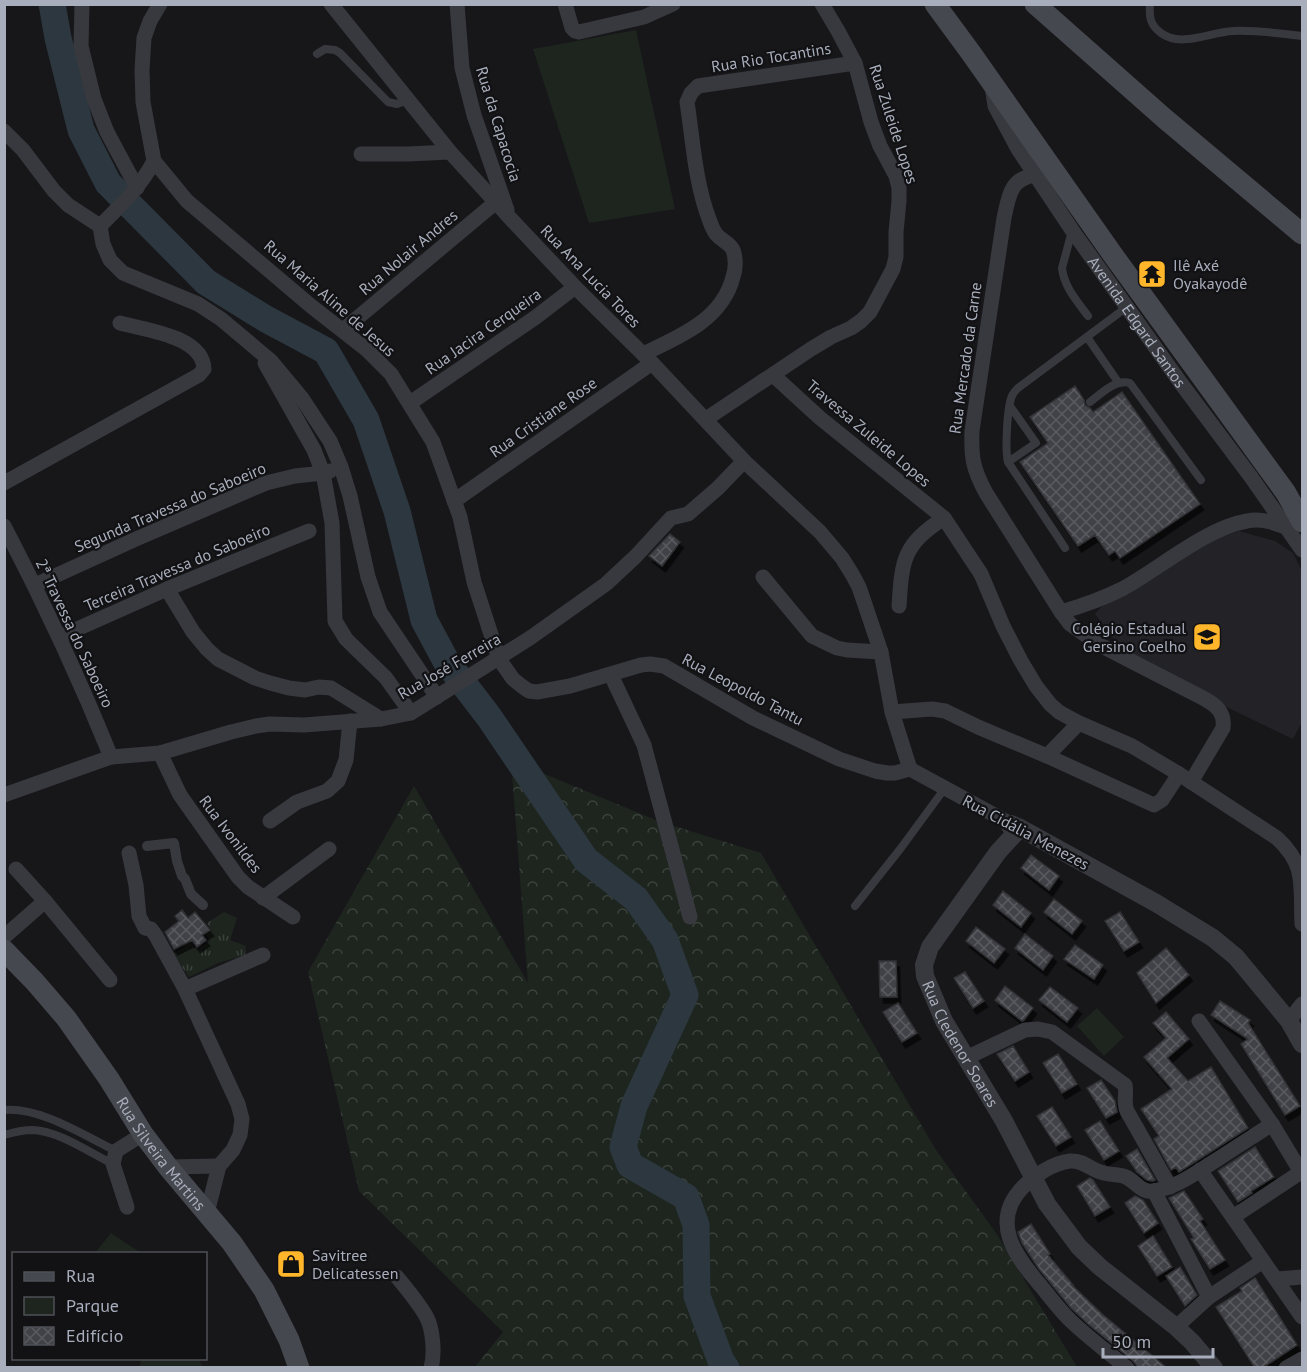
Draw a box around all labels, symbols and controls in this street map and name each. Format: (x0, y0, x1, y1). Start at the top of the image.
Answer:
street label: Rua Rio Tocantins (710, 38, 833, 76)
street label: Rua Zuleide Lopes (865, 62, 923, 186)
street label: Rua da Capacocia (472, 64, 526, 184)
street label: Rua Nolair Andres (355, 205, 462, 299)
street label: Rua Ana Lucia Tores (537, 220, 645, 332)
street label: Rua Maria Aline de Jesus (260, 235, 400, 361)
street label: Avenida Edgard Santos (1084, 252, 1191, 392)
place label: Ilê Axé Oyakayodê (1173, 255, 1247, 293)
temple icon: Ilê Axé Oyakayodê (1136, 258, 1168, 290)
street label: Rua Mercado da Carne (944, 281, 986, 435)
street label: Rua Jacira Cerqueira (421, 283, 545, 379)
street label: Rua Cristiane Rose (485, 373, 601, 461)
street label: Travessa Zuleide Lopes (803, 375, 935, 491)
street label: Segunda Travessa do Saboeiro (71, 458, 269, 556)
street label: Terceira Travessa do Saboeiro (81, 519, 273, 615)
street label: 2ª Travessa do Saboeiro (32, 555, 118, 711)
place label: Colégio Estadual Gersino Coelho (1072, 618, 1186, 656)
school or university icon: Colégio Estadual Gersino Coelho (1191, 621, 1223, 653)
street label: Rua José Ferreira (394, 628, 504, 704)
street label: Rua Leopoldo Tantu (679, 649, 807, 729)
street label: Rua Cidália Menezes (959, 790, 1093, 874)
street label: Rua Ivonildes (195, 791, 267, 877)
street label: Rua Cledenor Soares (918, 978, 1003, 1111)
street label: Rua Silveira Martins (112, 1093, 210, 1215)
place label: Savitree Delicatessen (312, 1245, 398, 1283)
shop icon: Savitree Delicatessen (275, 1248, 307, 1280)
legend (12, 1252, 207, 1360)
text: Rua (66, 1264, 95, 1287)
text: Parque (66, 1294, 119, 1317)
scale bar (1103, 1321, 1212, 1359)
text: Edifício (66, 1324, 123, 1347)
text: 50 m (1112, 1330, 1151, 1353)

